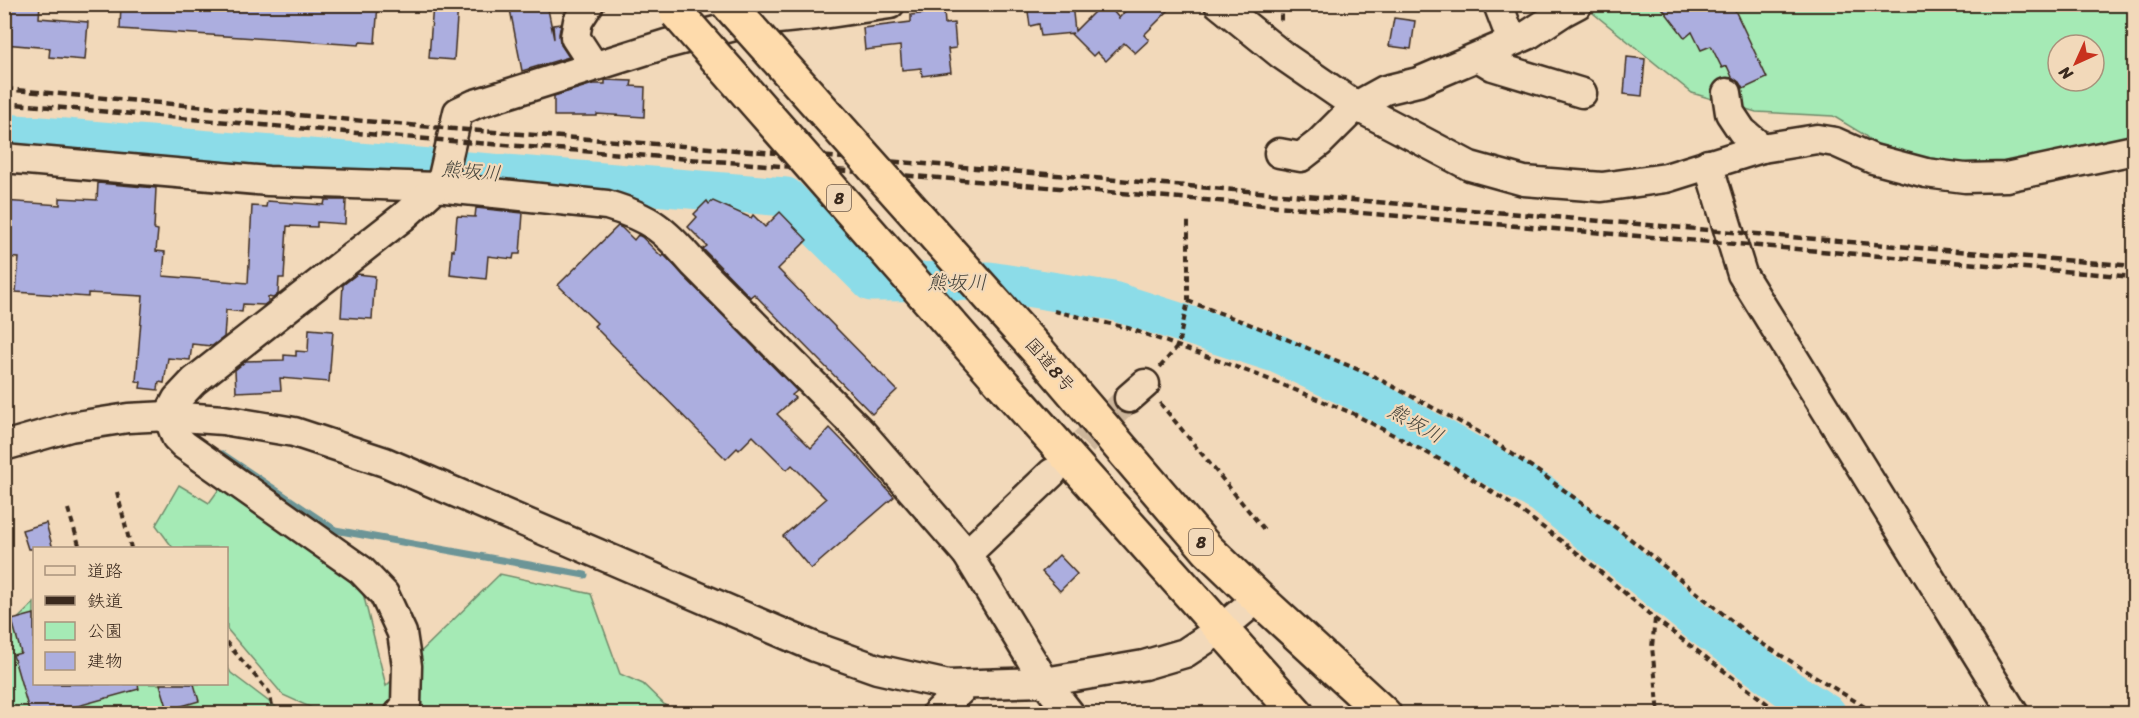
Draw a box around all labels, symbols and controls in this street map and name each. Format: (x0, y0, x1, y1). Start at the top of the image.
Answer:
north arrow (2046, 33, 2106, 93)
text: N (2051, 58, 2081, 88)
water label: 熊坂川 (440, 151, 502, 192)
road number: 8 (827, 185, 851, 211)
water label: 熊坂川 (927, 265, 987, 300)
street label: 国道8号 (1017, 330, 1083, 400)
water label: 熊坂川 (1381, 394, 1450, 453)
road number: 8 (1189, 529, 1213, 555)
legend (33, 547, 228, 685)
text: 道路 (87, 555, 123, 587)
text: 鉄道 (87, 585, 123, 617)
text: 公園 (87, 615, 123, 647)
text: 建物 (87, 645, 123, 677)

